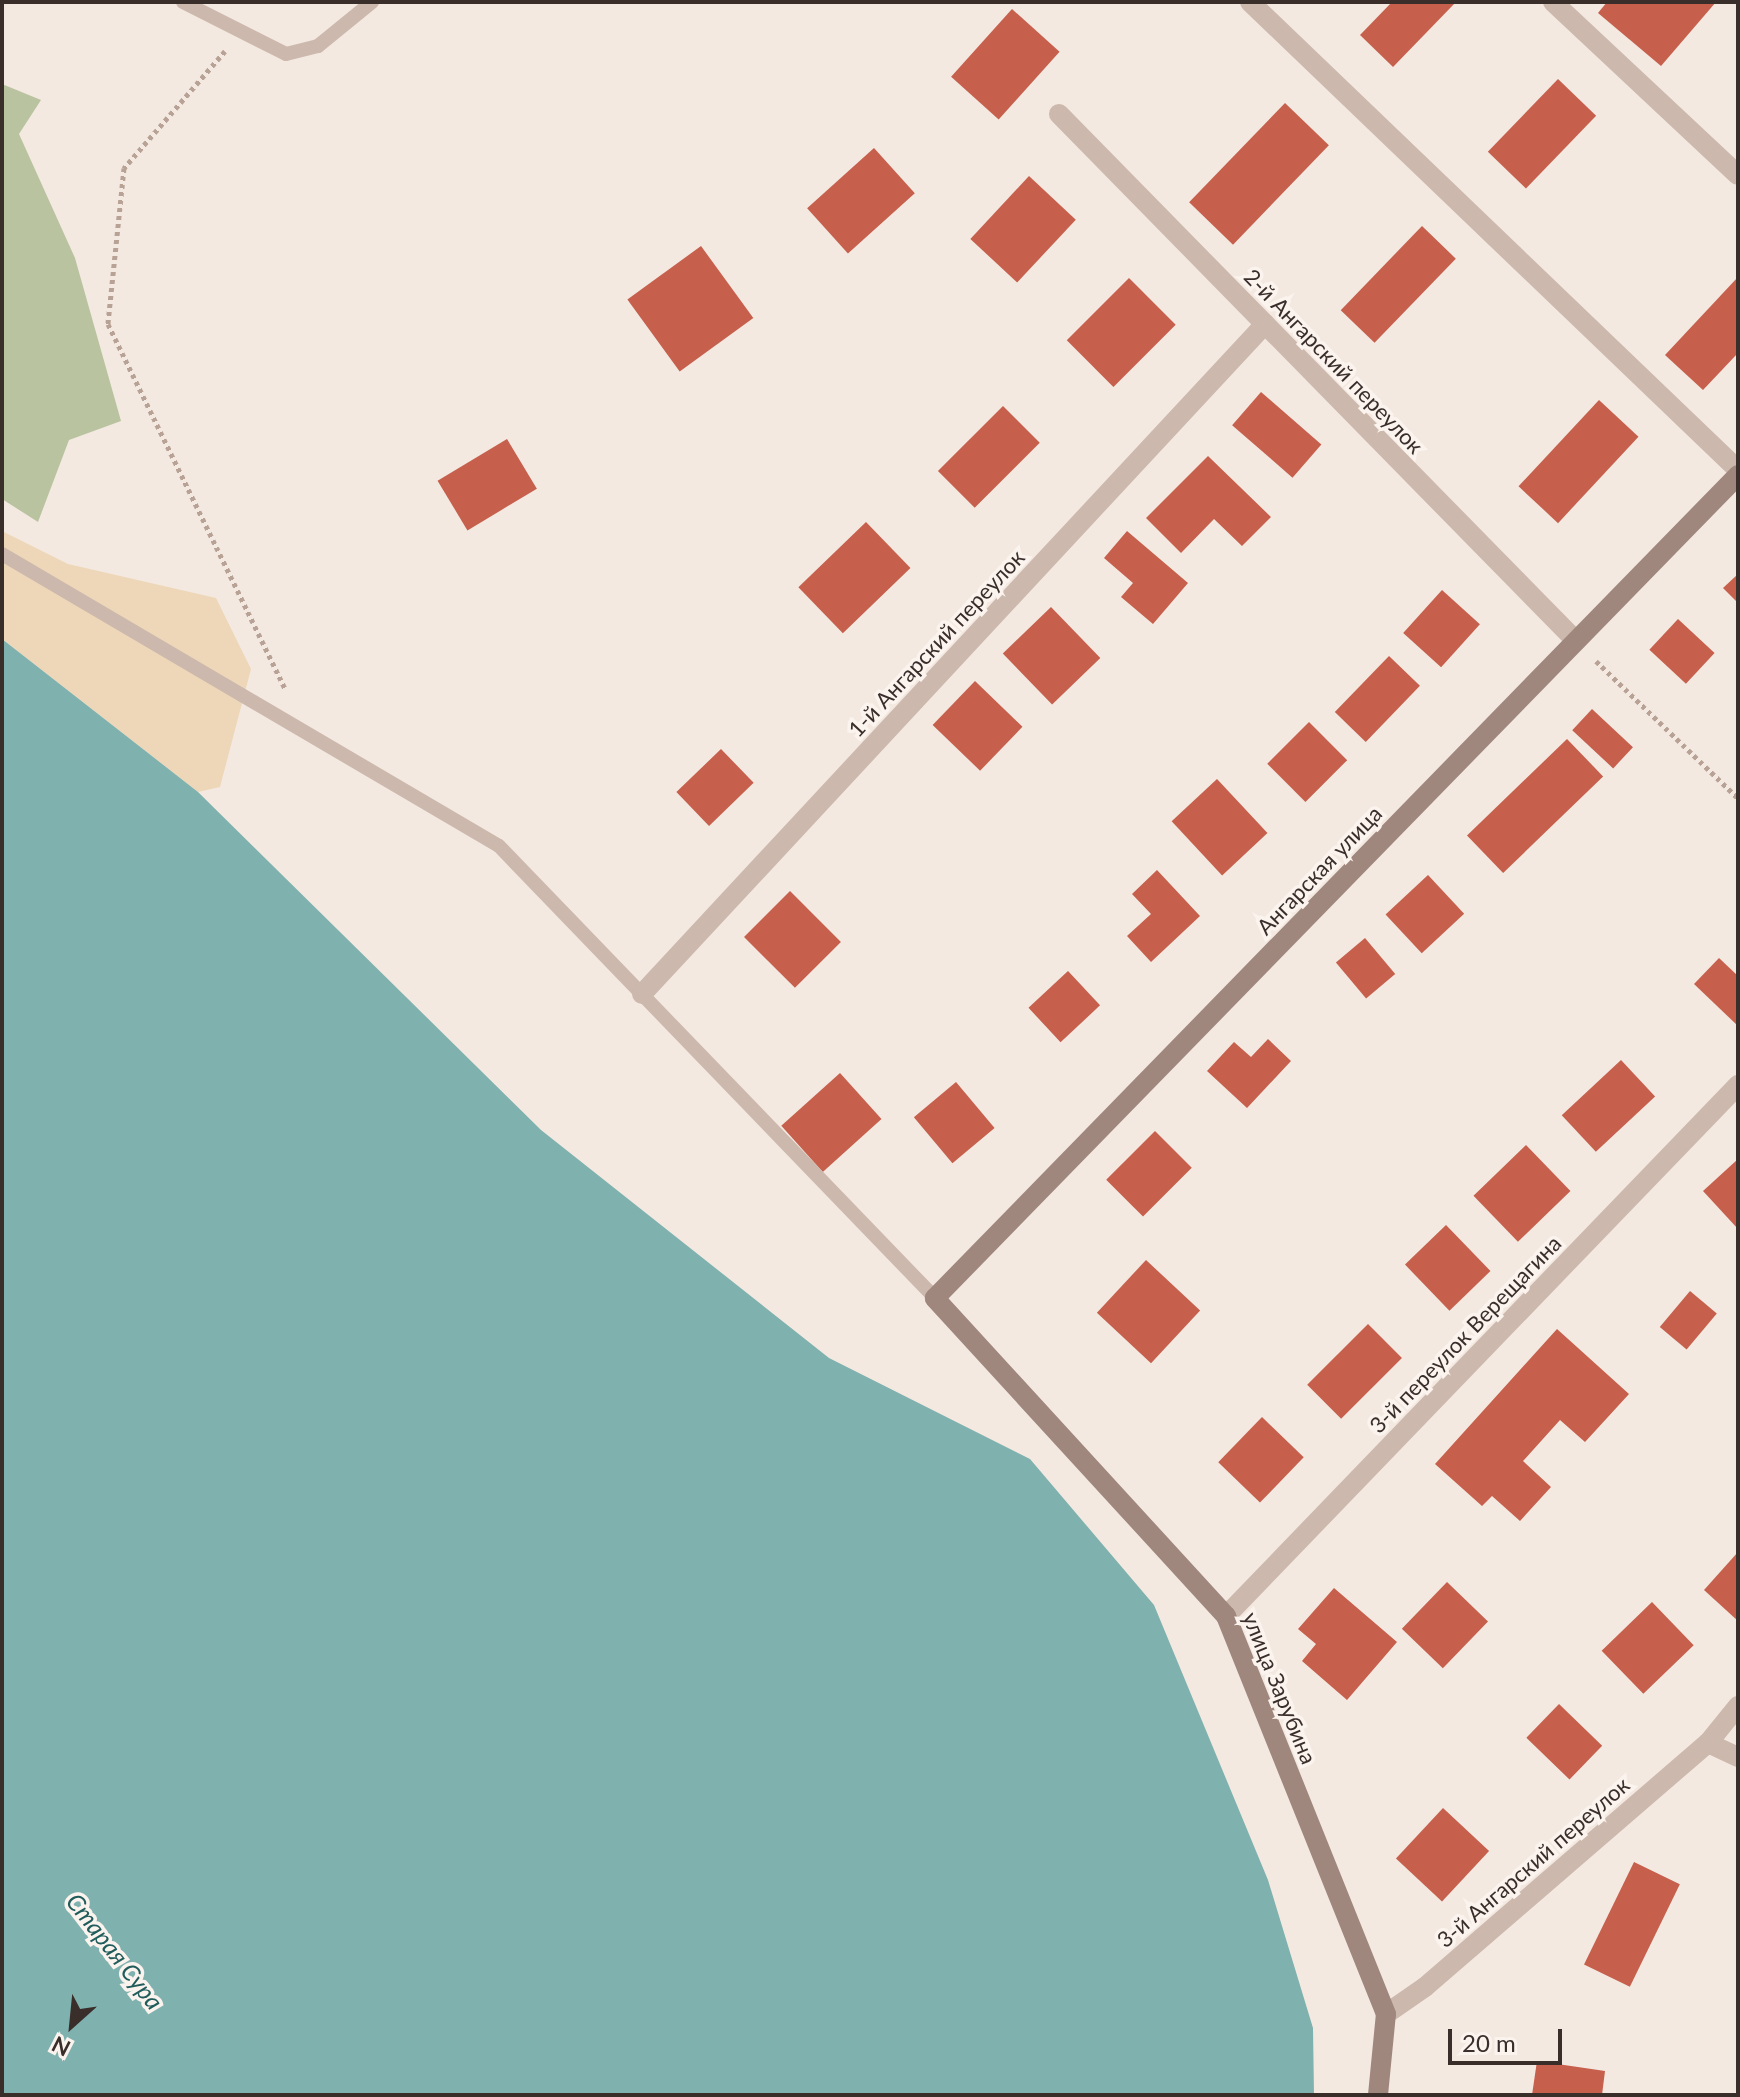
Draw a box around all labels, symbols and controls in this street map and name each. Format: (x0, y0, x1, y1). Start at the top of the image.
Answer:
street label: 2-й Ангарский переулок (1239, 263, 1429, 459)
street label: 1-й Ангарский переулок (842, 544, 1030, 742)
street label: Ангарская улица (1251, 800, 1387, 940)
street label: 3-й переулок Верещагина (1364, 1230, 1566, 1438)
street label: улица Зарубина (1238, 1608, 1322, 1768)
street label: 3-й Ангарский переулок (1431, 1771, 1635, 1953)
water label: Старая Сура (61, 1887, 169, 2015)
north arrow (32, 1985, 112, 2065)
scale bar (1452, 2013, 1566, 2063)
text: 20 m (1462, 2028, 1516, 2057)
text: N (47, 2031, 75, 2063)

